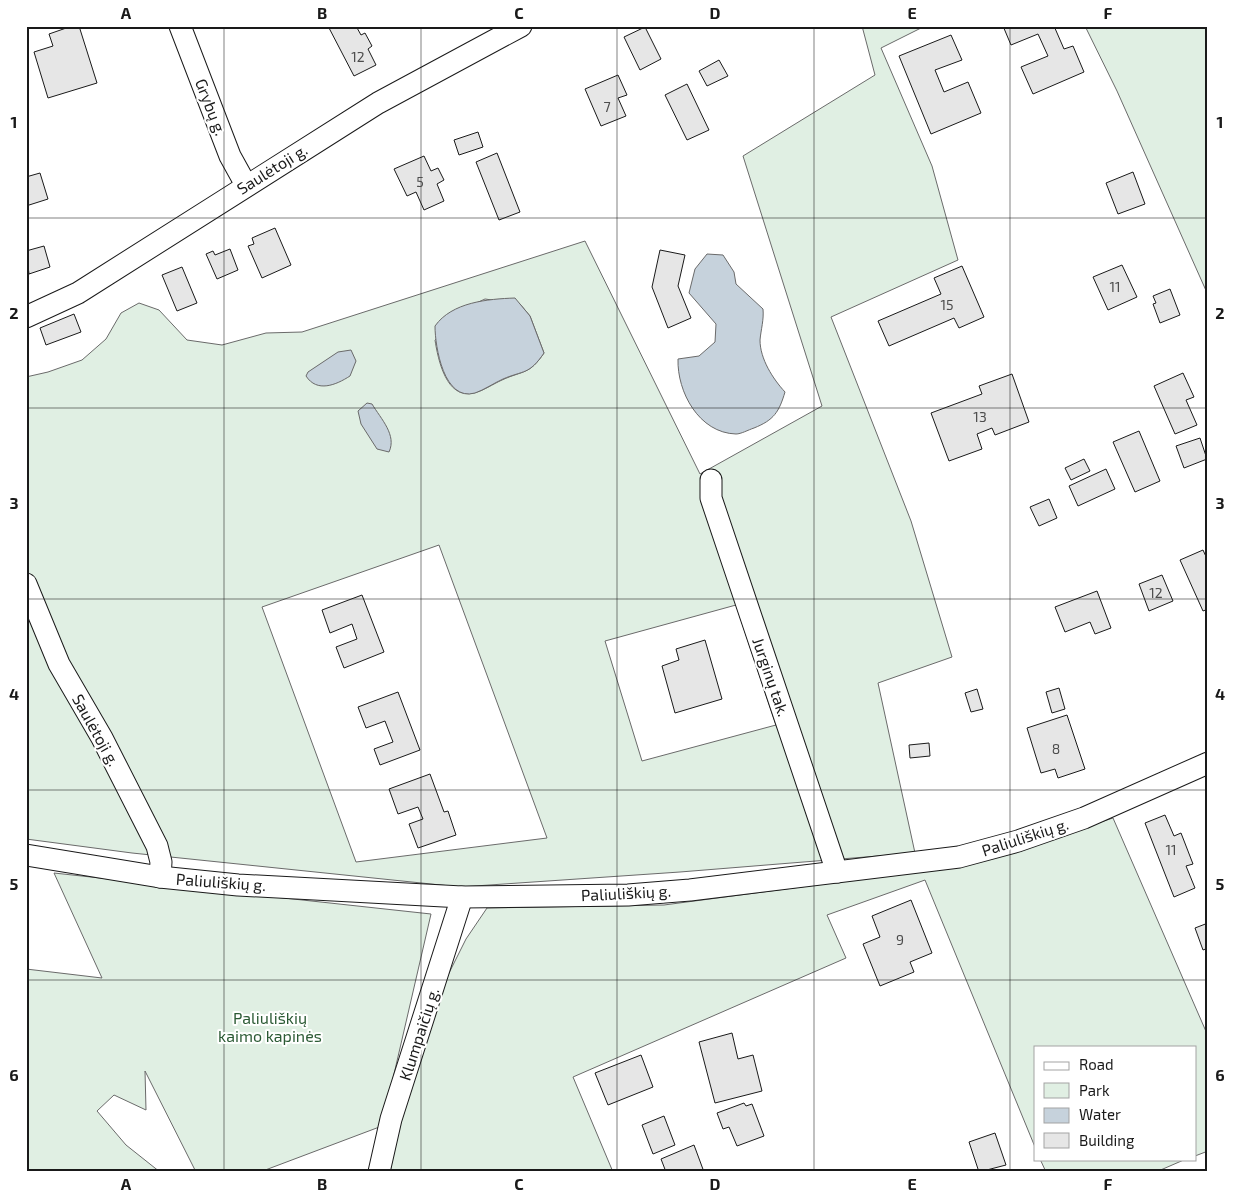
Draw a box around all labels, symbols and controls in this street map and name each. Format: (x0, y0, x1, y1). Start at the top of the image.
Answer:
text: A (121, 3, 132, 22)
text: B (317, 3, 327, 22)
text: C (514, 3, 524, 22)
text: D (710, 3, 721, 22)
text: E (907, 3, 917, 22)
text: F (1104, 3, 1113, 22)
house number: 12 (351, 48, 365, 65)
street label: Grybų g. (192, 76, 231, 138)
house number: 7 (603, 98, 611, 115)
text: 1 (11, 112, 17, 131)
text: 1 (1217, 112, 1223, 131)
street label: Saulėtoji g. (233, 139, 311, 199)
house number: 5 (416, 173, 424, 190)
house number: 11 (1109, 278, 1121, 295)
house number: 15 (940, 296, 954, 313)
text: 2 (9, 303, 19, 322)
text: 2 (1215, 303, 1225, 322)
house number: 13 (973, 408, 987, 425)
text: 3 (9, 493, 19, 512)
text: 3 (1215, 493, 1225, 512)
house number: 12 (1149, 584, 1163, 601)
street label: Jurginų tak. (749, 635, 794, 719)
text: 4 (9, 684, 19, 703)
text: 4 (1215, 684, 1225, 703)
street label: Saulėtoji g. (68, 690, 124, 770)
house number: 8 (1052, 740, 1060, 757)
street label: Paliuliškių g. (979, 814, 1071, 860)
house number: 11 (1165, 841, 1177, 858)
street label: Paliuliškių g. (175, 869, 267, 894)
text: 5 (10, 874, 19, 893)
text: 5 (1216, 874, 1225, 893)
street label: Paliuliškių g. (580, 881, 672, 904)
house number: 9 (896, 931, 904, 948)
street label: Klumpaičių g. (395, 985, 442, 1083)
park label: Paliuliškių kaimo kapinės (218, 1008, 322, 1045)
legend (1034, 1046, 1196, 1160)
text: Road (1079, 1055, 1114, 1073)
text: 6 (9, 1065, 19, 1084)
text: 6 (1215, 1065, 1225, 1084)
text: Park (1079, 1081, 1110, 1099)
text: Water (1079, 1105, 1121, 1123)
text: Building (1079, 1131, 1135, 1149)
text: A (121, 1174, 132, 1193)
text: B (317, 1174, 327, 1193)
text: C (514, 1174, 524, 1193)
text: D (710, 1174, 721, 1193)
text: E (907, 1174, 917, 1193)
text: F (1104, 1174, 1113, 1193)

